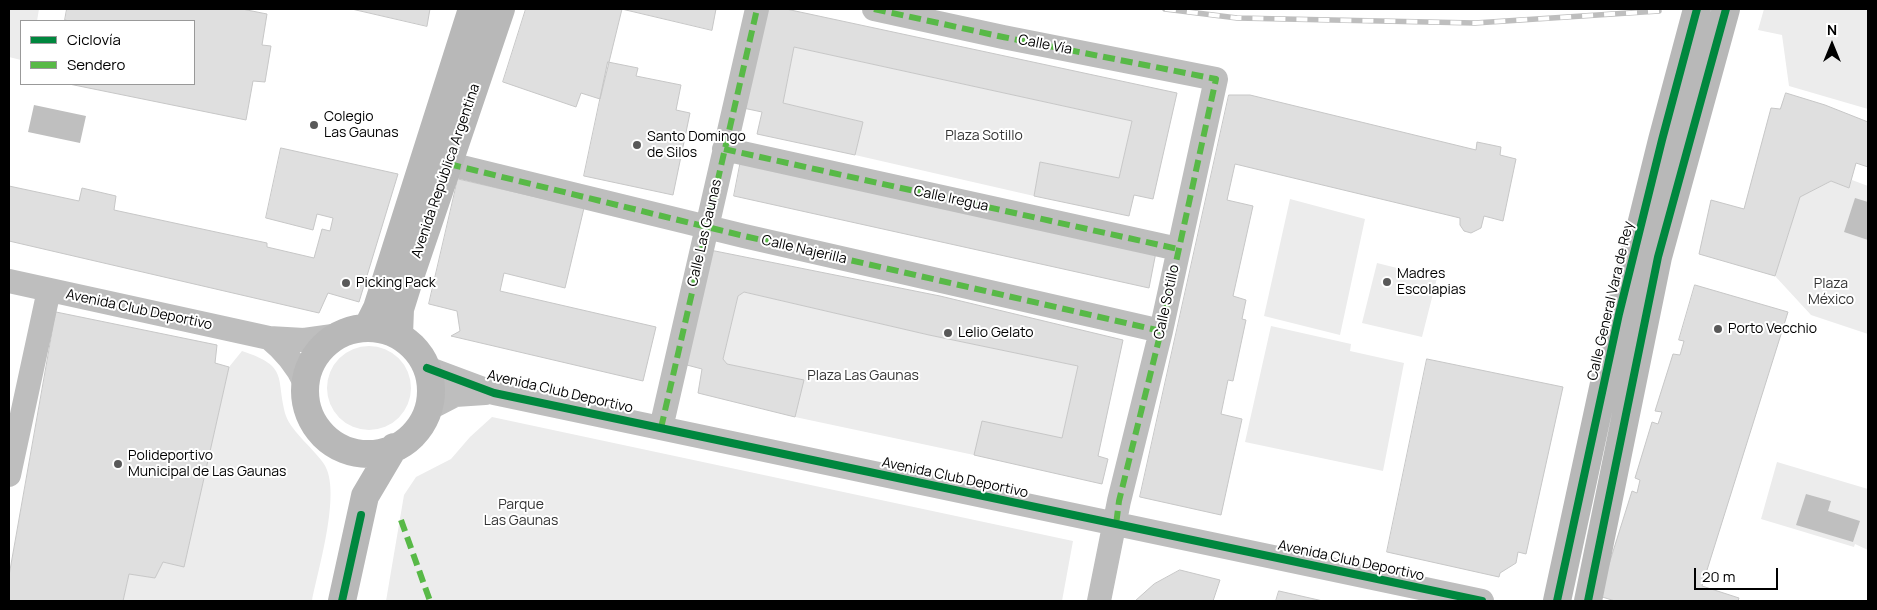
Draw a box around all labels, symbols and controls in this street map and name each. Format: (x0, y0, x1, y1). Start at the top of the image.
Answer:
legend (20, 20, 195, 85)
north arrow (1807, 20, 1857, 70)
text: N (1827, 20, 1837, 39)
text: Ciclovía (67, 29, 121, 50)
street label: Calle Vía (1017, 32, 1073, 58)
text: Sendero (67, 54, 125, 75)
street label: Avenida República Argentina (408, 82, 484, 260)
place label: Colegio Las Gaunas (324, 109, 398, 142)
marker: Colegio Las Gaunas (308, 119, 320, 131)
park label: Plaza Sotillo (945, 128, 1023, 144)
place label: Santo Domingo de Silos (647, 129, 746, 162)
marker: Santo Domingo de Silos (631, 139, 643, 151)
street label: Calle Las Gaunas (684, 178, 726, 288)
street label: Calle Iregua (912, 183, 990, 215)
street label: Calle General Vara de Rey (1585, 220, 1637, 382)
street label: Calle Najerilla (760, 232, 848, 268)
street label: Calle Sotillo (1151, 263, 1183, 341)
place label: Madres Escolapias (1397, 266, 1466, 298)
place label: Picking Pack (356, 275, 436, 291)
marker: Madres Escolapias (1381, 276, 1393, 288)
park label: Plaza México (1808, 276, 1854, 308)
marker: Picking Pack (340, 277, 352, 289)
street label: Avenida Club Deportivo (64, 286, 214, 334)
place label: Porto Vecchio (1728, 321, 1817, 337)
marker: Porto Vecchio (1712, 323, 1724, 335)
place label: Lelio Gelato (958, 325, 1034, 341)
marker: Lelio Gelato (942, 327, 954, 339)
street label: Avenida Club Deportivo (485, 367, 635, 417)
park label: Plaza Las Gaunas (807, 368, 919, 384)
place label: Polideportivo Municipal de Las Gaunas (128, 448, 286, 481)
street label: Avenida Club Deportivo (880, 454, 1030, 502)
marker: Polideportivo Municipal de Las Gaunas (112, 458, 124, 470)
park label: Parque Las Gaunas (484, 497, 558, 530)
street label: Avenida Club Deportivo (1276, 537, 1426, 585)
scale bar (1697, 558, 1781, 590)
text: 20 m (1702, 566, 1735, 587)

